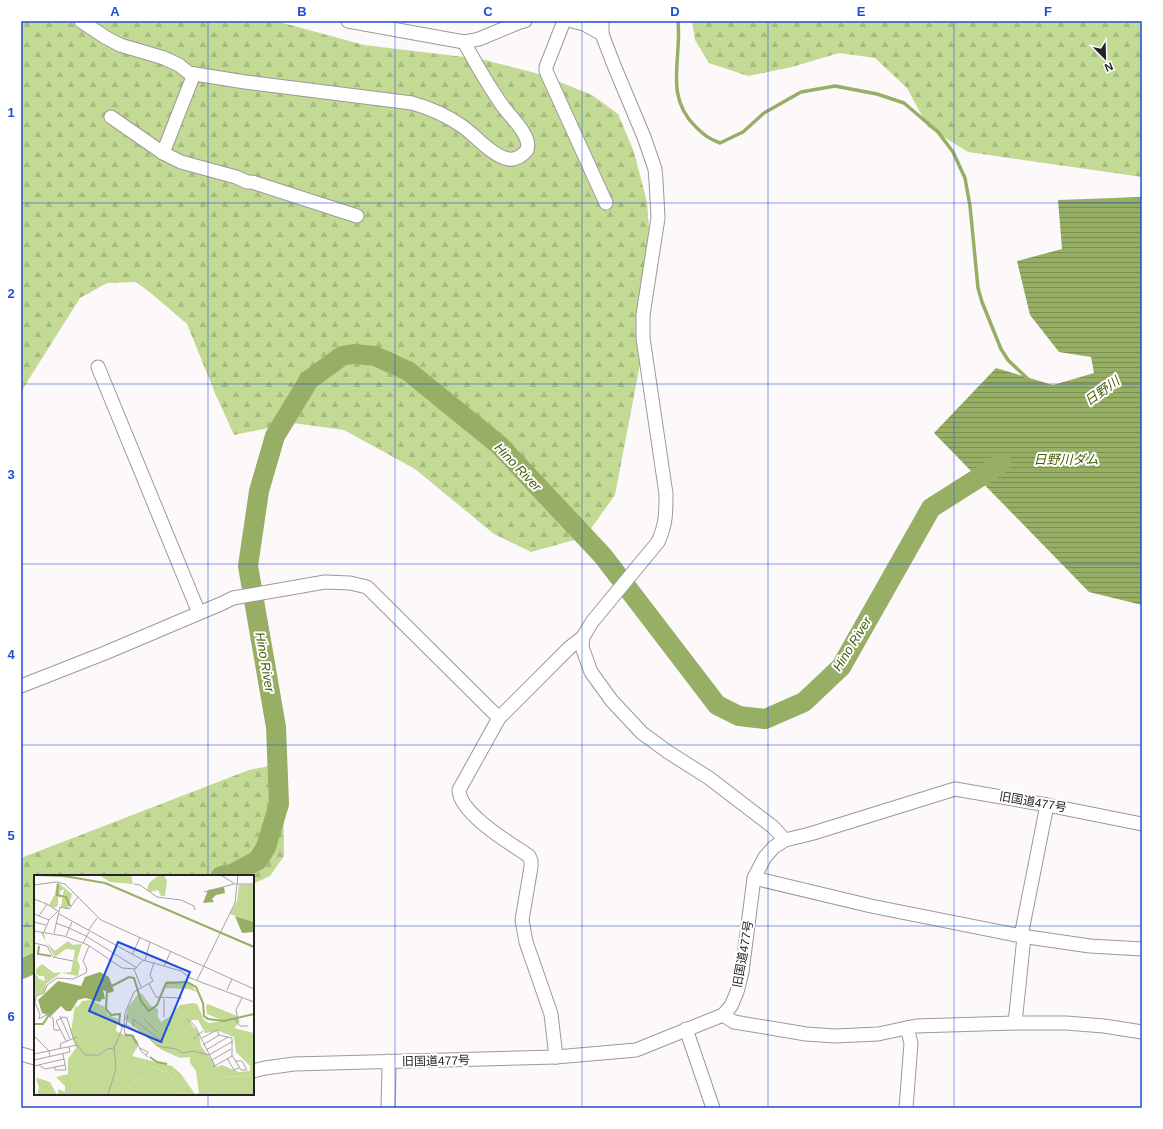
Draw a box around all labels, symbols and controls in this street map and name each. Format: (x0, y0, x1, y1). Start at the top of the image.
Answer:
text: A (110, 4, 120, 19)
text: B (297, 4, 307, 19)
text: C (483, 4, 493, 19)
text: D (670, 4, 680, 19)
text: E (857, 4, 866, 19)
text: F (1044, 4, 1052, 19)
north arrow (1085, 38, 1125, 78)
text: N (1103, 60, 1115, 74)
text: 1 (7, 105, 15, 120)
text: 2 (7, 286, 15, 301)
water label: 日野川 (1082, 372, 1124, 409)
water label: Hino River (492, 440, 545, 495)
water label: 日野川ダム (1033, 452, 1099, 467)
text: 3 (7, 467, 15, 482)
water label: Hino River (830, 614, 875, 674)
water label: Hino River (252, 631, 278, 694)
text: 4 (7, 647, 15, 662)
street label: 旧国道477号 (998, 789, 1068, 815)
text: 5 (7, 828, 15, 843)
inset map (34, 875, 254, 1095)
street label: 旧国道477号 (730, 919, 756, 989)
text: 6 (7, 1009, 15, 1024)
street label: 旧国道477号 (402, 1053, 470, 1069)

